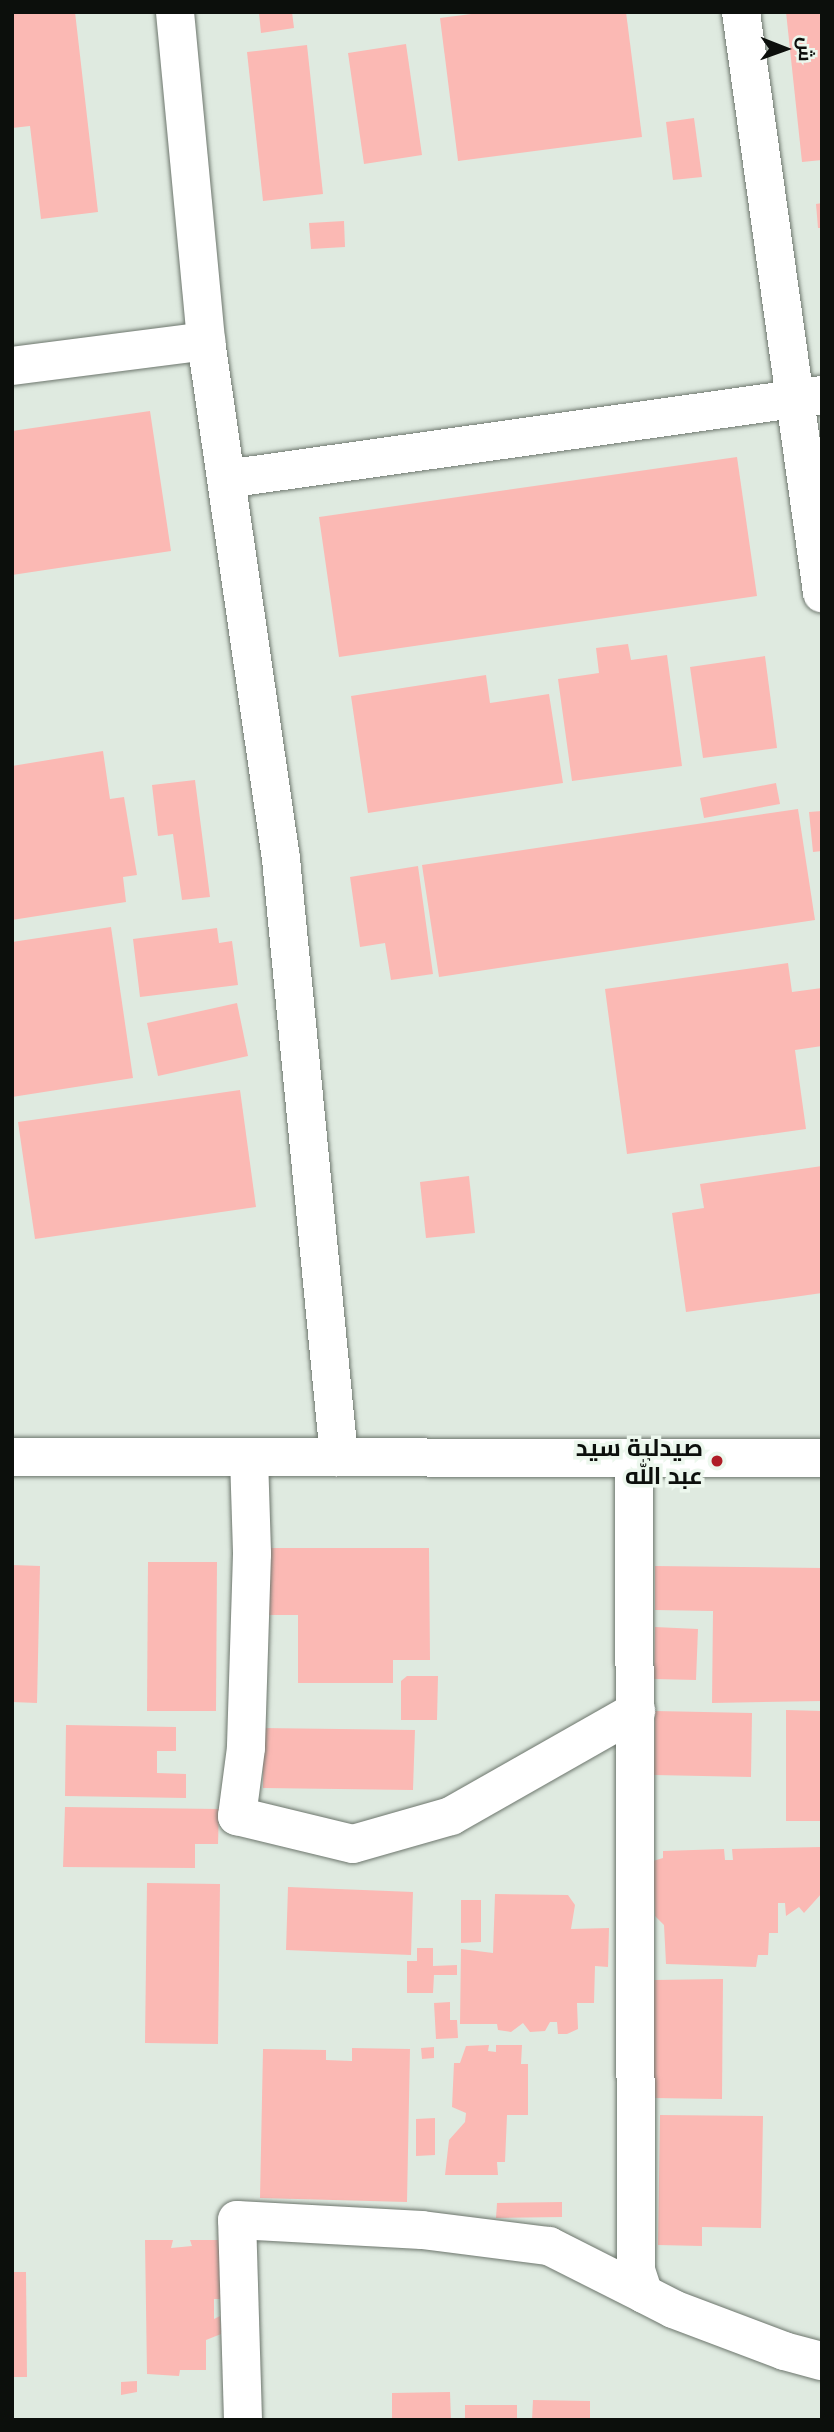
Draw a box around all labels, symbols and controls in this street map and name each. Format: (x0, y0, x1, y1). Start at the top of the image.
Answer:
north arrow (750, 14, 820, 84)
text: ش (793, 37, 819, 62)
place label: صيدلية سيد عبد الله (576, 1433, 703, 1489)
marker: صيدلية سيد عبد الله (709, 1453, 725, 1469)

